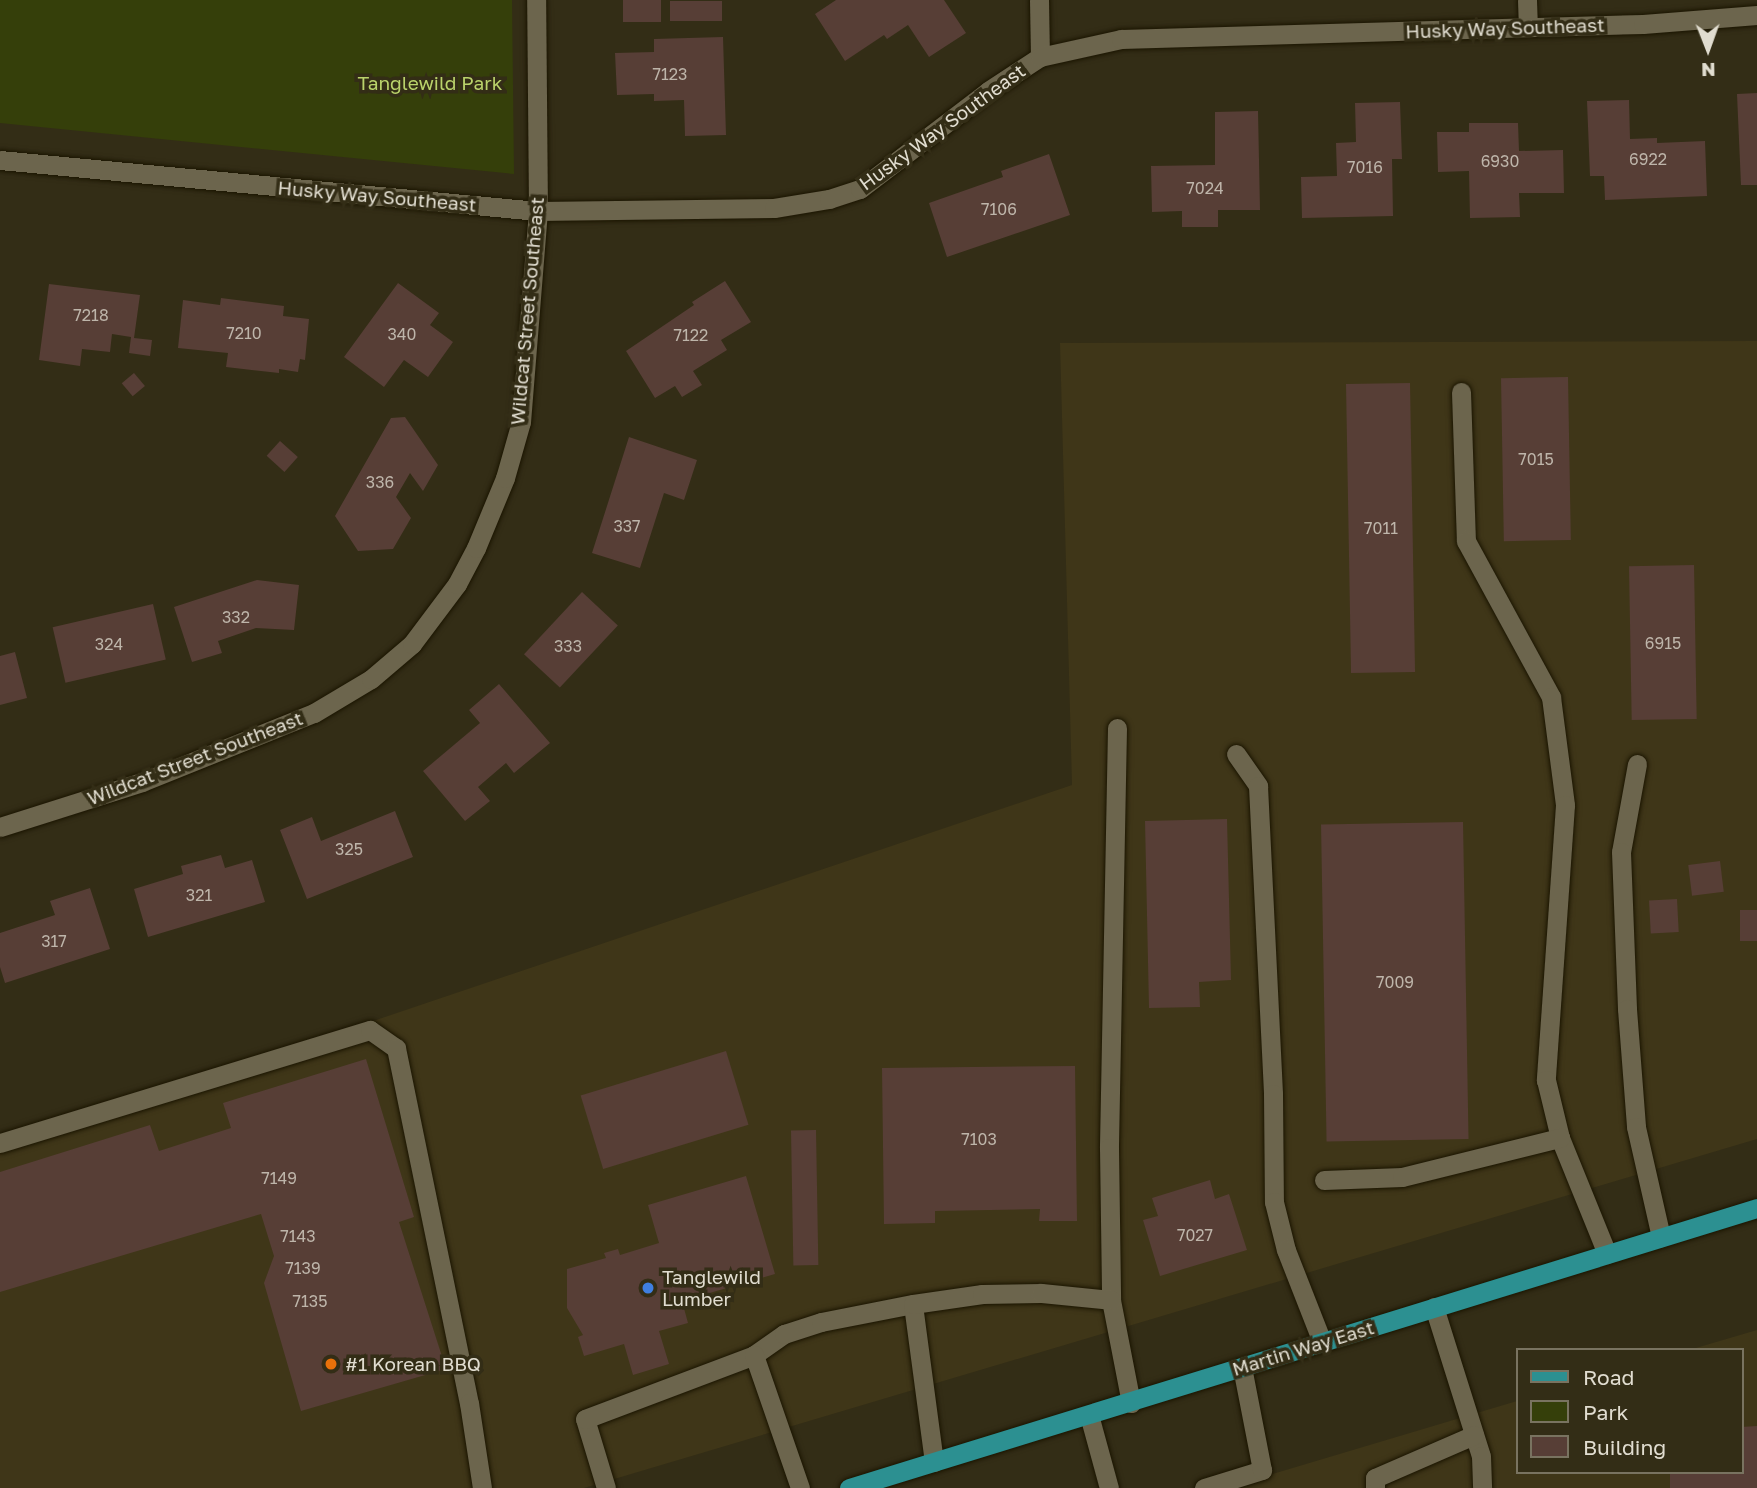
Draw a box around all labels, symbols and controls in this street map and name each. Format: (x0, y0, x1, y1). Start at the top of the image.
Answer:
street label: Husky Way Southeast (1405, 13, 1605, 43)
north arrow (1673, 14, 1743, 84)
street label: Husky Way Southeast (855, 59, 1029, 195)
text: N (1701, 59, 1716, 82)
house number: 7123 (653, 64, 687, 84)
park label: Tanglewild Park (358, 72, 502, 94)
house number: 6922 (1629, 149, 1667, 169)
house number: 6930 (1481, 151, 1519, 171)
house number: 7016 (1347, 157, 1383, 177)
street label: Husky Way Southeast (277, 176, 477, 216)
house number: 7024 (1186, 178, 1224, 198)
street label: Wildcat Street Southeast (506, 196, 548, 426)
house number: 7106 (981, 199, 1017, 219)
house number: 7218 (73, 305, 109, 325)
house number: 7210 (226, 323, 262, 343)
house number: 340 (387, 324, 417, 344)
house number: 7122 (674, 325, 708, 345)
house number: 7015 (1518, 449, 1554, 469)
house number: 336 (366, 472, 394, 492)
house number: 337 (613, 516, 641, 536)
house number: 7011 (1364, 518, 1398, 538)
house number: 332 (222, 607, 250, 627)
house number: 6915 (1645, 633, 1681, 653)
house number: 324 (95, 634, 123, 654)
house number: 333 (554, 636, 582, 656)
street label: Wildcat Street Southeast (84, 706, 306, 810)
house number: 325 (335, 839, 363, 859)
house number: 321 (186, 885, 212, 905)
house number: 317 (41, 931, 67, 951)
house number: 7009 (1376, 972, 1414, 992)
house number: 7103 (961, 1129, 997, 1149)
house number: 7149 (261, 1168, 297, 1188)
house number: 7027 (1177, 1225, 1213, 1245)
house number: 7143 (280, 1226, 316, 1246)
house number: 7139 (285, 1258, 321, 1278)
place label: Tanglewild Lumber (662, 1266, 761, 1310)
marker: Tanglewild Lumber (640, 1280, 656, 1296)
house number: 7135 (293, 1291, 327, 1311)
street label: Martin Way East (1229, 1316, 1377, 1380)
legend (1516, 1348, 1743, 1474)
place label: #1 Korean BBQ (345, 1353, 481, 1375)
marker: #1 Korean BBQ (323, 1356, 339, 1372)
text: Road (1583, 1364, 1634, 1390)
text: Park (1583, 1399, 1628, 1425)
text: Building (1583, 1434, 1666, 1460)

